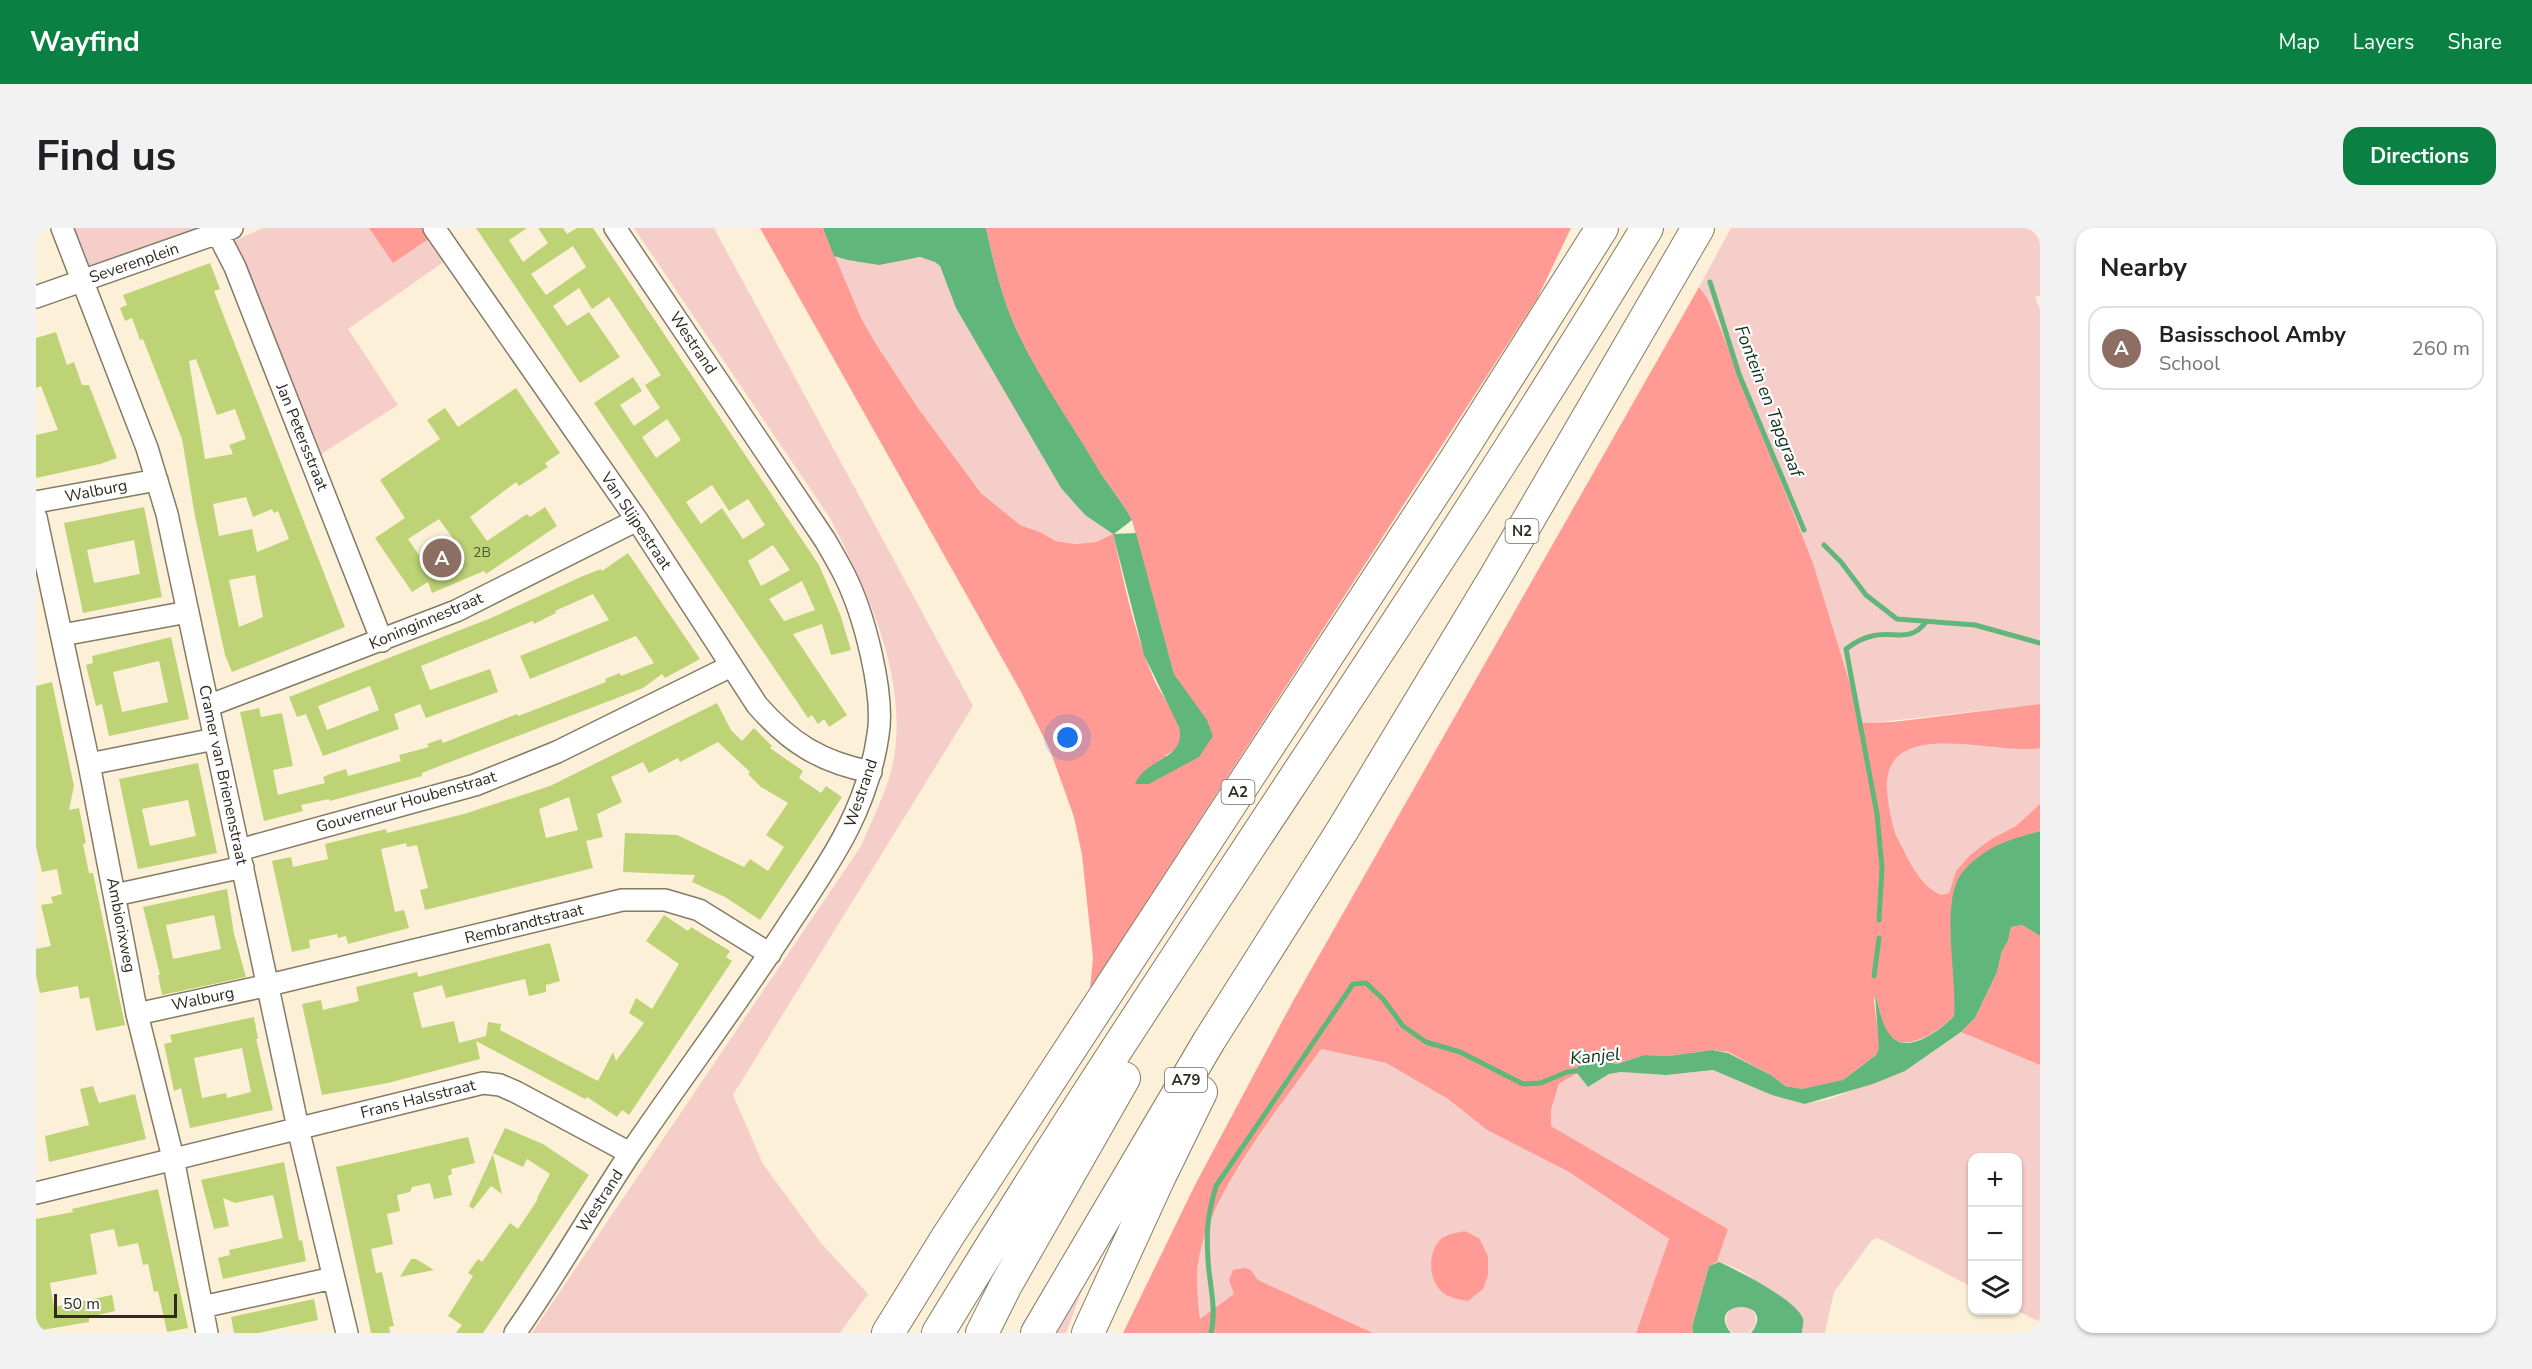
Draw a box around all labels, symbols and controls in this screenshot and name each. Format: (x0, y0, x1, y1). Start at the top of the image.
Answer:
text: Wayfind (30, 23, 140, 61)
text: Map (2278, 28, 2320, 56)
text: Layers (2353, 28, 2414, 56)
text: Share (2447, 28, 2502, 56)
button: Directions (2343, 127, 2496, 185)
text: Find us (36, 128, 176, 185)
street label: Severenplein (86, 237, 182, 289)
text: Nearby (2100, 250, 2187, 285)
street label: Westrand (664, 307, 722, 379)
text: Basisschool Amby (2159, 320, 2346, 350)
water label: Fontein en Tapgraaf (1729, 322, 1810, 482)
text: A (2114, 335, 2129, 362)
text: 260 m (2412, 335, 2470, 362)
text: School (2159, 350, 2220, 377)
street label: Jan Petersstraat (270, 379, 334, 494)
street label: Van Slijpestraat (595, 467, 677, 574)
street label: Walburg (63, 474, 129, 508)
road number: N2 (1506, 519, 1538, 543)
pin: A (422, 536, 462, 580)
house number: 2B (473, 543, 491, 562)
street label: Koninginnestraat (366, 587, 487, 655)
street label: Cramer van Brienenstraat (193, 683, 253, 867)
your location (1053, 723, 1082, 752)
street label: Westrand (839, 756, 883, 830)
street label: Gouverneur Houbenstraat (313, 766, 499, 838)
road number: A2 (1222, 780, 1254, 804)
street label: Ambiorixweg (101, 876, 141, 974)
street label: Rembrandtstraat (462, 899, 586, 949)
street label: Walburg (170, 982, 236, 1016)
water label: Kanjel (1569, 1042, 1621, 1070)
road number: A79 (1165, 1068, 1207, 1092)
street label: Frans Halsstraat (358, 1074, 478, 1124)
map controls (1968, 1153, 2022, 1315)
button: + (1968, 1153, 2022, 1207)
street label: Westrand (571, 1165, 629, 1237)
button: − (1968, 1207, 2022, 1261)
button: layers (1968, 1261, 2022, 1315)
scale bar (54, 1291, 177, 1318)
text: 50 m (63, 1293, 100, 1315)

